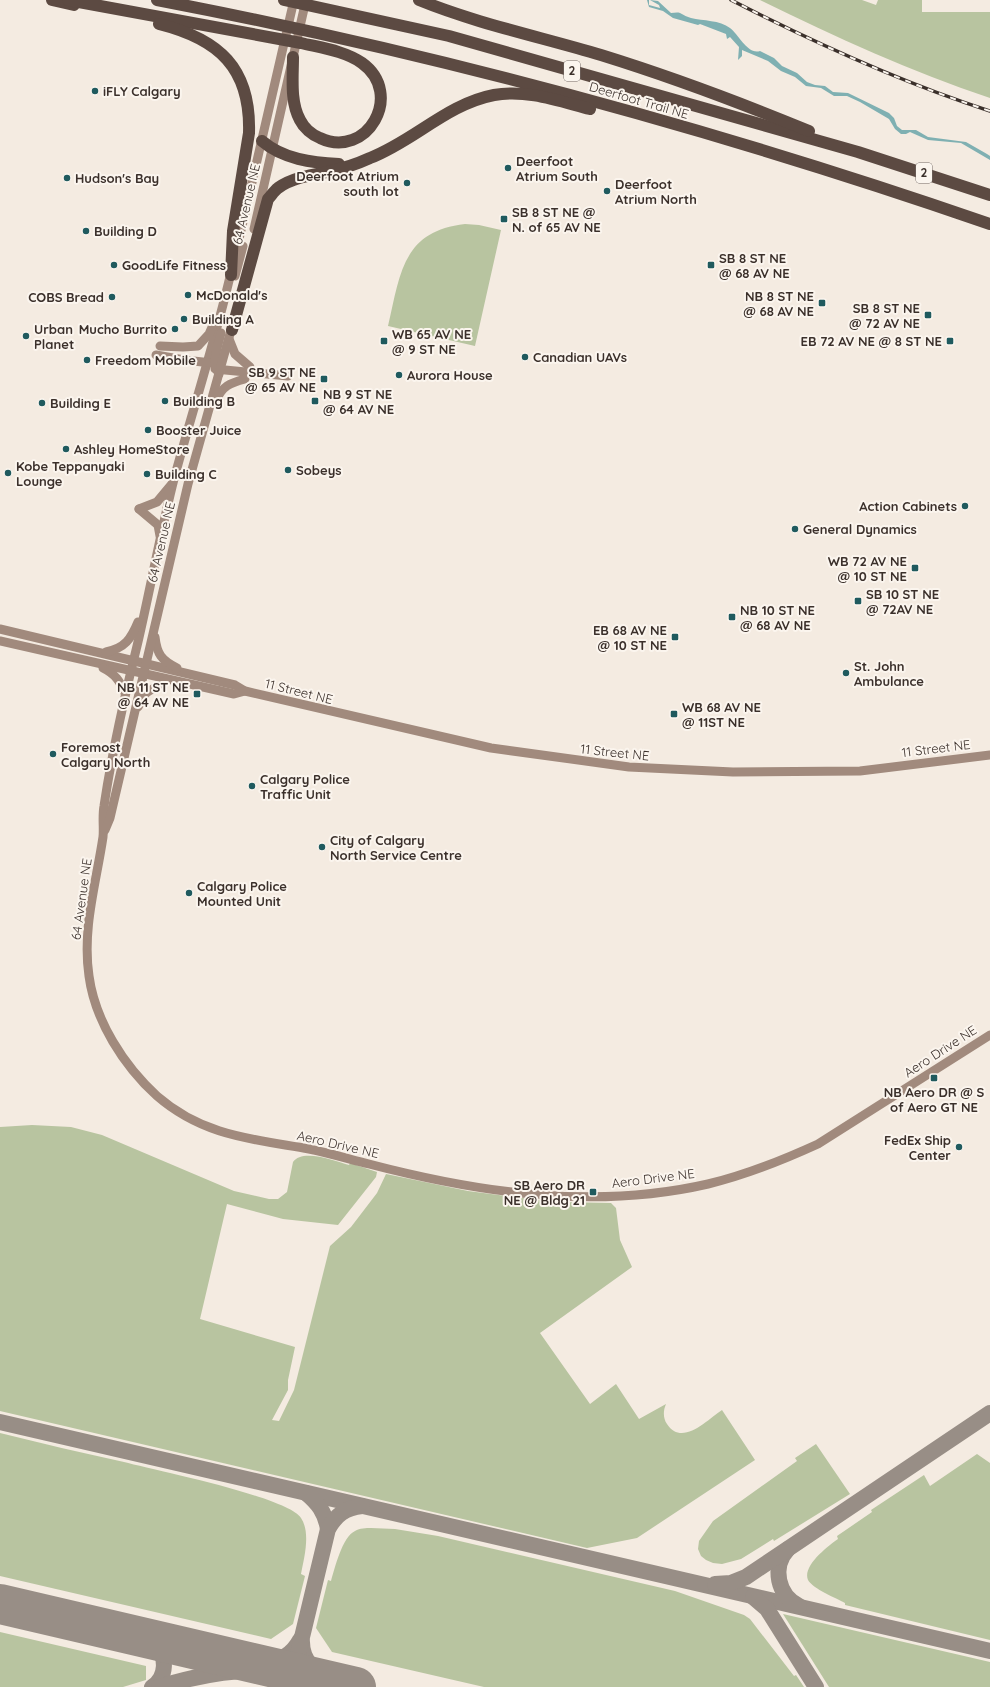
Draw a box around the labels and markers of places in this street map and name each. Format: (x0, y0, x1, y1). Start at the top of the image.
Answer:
place label: iFLY Calgary (103, 83, 181, 99)
marker: iFLY Calgary (90, 86, 100, 96)
place label: Deerfoot Atrium South (516, 153, 598, 184)
marker: Deerfoot Atrium South (503, 163, 513, 173)
place label: Deerfoot Atrium south lot (296, 168, 399, 199)
place label: Hudson's Bay (75, 170, 159, 186)
marker: Hudson's Bay (62, 173, 72, 183)
place label: Deerfoot Atrium North (615, 176, 697, 207)
marker: Deerfoot Atrium south lot (402, 178, 412, 188)
marker: Deerfoot Atrium North (602, 186, 612, 196)
place label: SB 8 ST NE @ N. of 65 AV NE (512, 204, 601, 235)
marker: SB 8 ST NE @ N. of 65 AV NE (499, 214, 509, 224)
place label: Building D (94, 223, 157, 239)
marker: Building D (81, 226, 91, 236)
place label: SB 8 ST NE @ 68 AV NE (719, 250, 790, 281)
place label: GoodLife Fitness (122, 257, 226, 273)
marker: GoodLife Fitness (109, 260, 119, 270)
marker: SB 8 ST NE @ 68 AV NE (706, 260, 716, 270)
place label: McDonald's (196, 287, 267, 303)
place label: NB 8 ST NE @ 68 AV NE (743, 288, 814, 319)
place label: COBS Bread (28, 289, 104, 305)
marker: McDonald's (183, 290, 193, 300)
marker: COBS Bread (107, 292, 117, 302)
marker: NB 8 ST NE @ 68 AV NE (817, 298, 827, 308)
place label: SB 8 ST NE @ 72 AV NE (849, 300, 920, 331)
marker: SB 8 ST NE @ 72 AV NE (923, 310, 933, 320)
place label: Building A (192, 311, 255, 327)
marker: Building A (179, 314, 189, 324)
place label: Urban Planet (34, 321, 74, 352)
place label: Mucho Burrito (79, 321, 167, 337)
marker: Mucho Burrito (170, 324, 180, 334)
place label: WB 65 AV NE @ 9 ST NE (392, 326, 471, 357)
marker: Urban Planet (21, 331, 31, 341)
place label: EB 72 AV NE @ 8 ST NE (801, 333, 942, 349)
marker: WB 65 AV NE @ 9 ST NE (379, 336, 389, 346)
marker: EB 72 AV NE @ 8 ST NE (945, 336, 955, 346)
place label: Canadian UAVs (533, 349, 627, 365)
place label: Freedom Mobile (95, 352, 196, 368)
marker: Canadian UAVs (520, 352, 530, 362)
marker: Freedom Mobile (82, 355, 92, 365)
place label: SB 9 ST NE @ 65 AV NE (245, 364, 316, 395)
place label: Aurora House (407, 367, 493, 383)
marker: Aurora House (394, 370, 404, 380)
marker: SB 9 ST NE @ 65 AV NE (319, 374, 329, 384)
place label: NB 9 ST NE @ 64 AV NE (323, 386, 394, 417)
place label: Building B (173, 393, 235, 409)
place label: Building E (50, 395, 111, 411)
marker: Building B (160, 396, 170, 406)
marker: NB 9 ST NE @ 64 AV NE (310, 396, 320, 406)
marker: Building E (37, 398, 47, 408)
place label: Booster Juice (156, 422, 242, 438)
marker: Booster Juice (143, 425, 153, 435)
place label: Ashley HomeStore (74, 441, 190, 457)
marker: Ashley HomeStore (61, 444, 71, 454)
place label: Kobe Teppanyaki Lounge (16, 458, 125, 489)
place label: Sobeys (296, 462, 341, 478)
marker: Sobeys (283, 465, 293, 475)
place label: Building C (155, 466, 217, 482)
marker: Kobe Teppanyaki Lounge (3, 468, 13, 478)
marker: Building C (142, 469, 152, 479)
place label: Action Cabinets (859, 498, 957, 514)
marker: Action Cabinets (960, 501, 970, 511)
place label: General Dynamics (803, 521, 917, 537)
marker: General Dynamics (790, 524, 800, 534)
place label: WB 72 AV NE @ 10 ST NE (828, 553, 907, 584)
marker: WB 72 AV NE @ 10 ST NE (910, 563, 920, 573)
place label: SB 10 ST NE @ 72AV NE (866, 586, 939, 617)
marker: SB 10 ST NE @ 72AV NE (853, 596, 863, 606)
place label: NB 10 ST NE @ 68 AV NE (740, 602, 815, 633)
marker: NB 10 ST NE @ 68 AV NE (727, 612, 737, 622)
place label: EB 68 AV NE @ 10 ST NE (593, 622, 667, 653)
marker: EB 68 AV NE @ 10 ST NE (670, 632, 680, 642)
place label: St. John Ambulance (854, 658, 924, 689)
marker: St. John Ambulance (841, 668, 851, 678)
place label: NB 11 ST NE @ 64 AV NE (117, 679, 189, 710)
marker: NB 11 ST NE @ 64 AV NE (192, 689, 202, 699)
place label: WB 68 AV NE @ 11ST NE (682, 699, 761, 730)
marker: WB 68 AV NE @ 11ST NE (669, 709, 679, 719)
place label: Foremost Calgary North (61, 739, 150, 770)
marker: Foremost Calgary North (48, 749, 58, 759)
place label: Calgary Police Traffic Unit (260, 771, 350, 802)
marker: Calgary Police Traffic Unit (247, 781, 257, 791)
place label: City of Calgary North Service Centre (330, 832, 462, 863)
marker: City of Calgary North Service Centre (317, 842, 327, 852)
place label: Calgary Police Mounted Unit (197, 878, 287, 909)
marker: Calgary Police Mounted Unit (184, 888, 194, 898)
marker: NB Aero DR @ S of Aero GT NE (929, 1073, 939, 1083)
place label: NB Aero DR @ S of Aero GT NE (884, 1084, 985, 1115)
place label: FedEx Ship Center (884, 1132, 951, 1163)
marker: FedEx Ship Center (954, 1142, 964, 1152)
place label: SB Aero DR NE @ Bldg 21 (504, 1177, 585, 1208)
marker: SB Aero DR NE @ Bldg 21 (588, 1187, 598, 1197)

